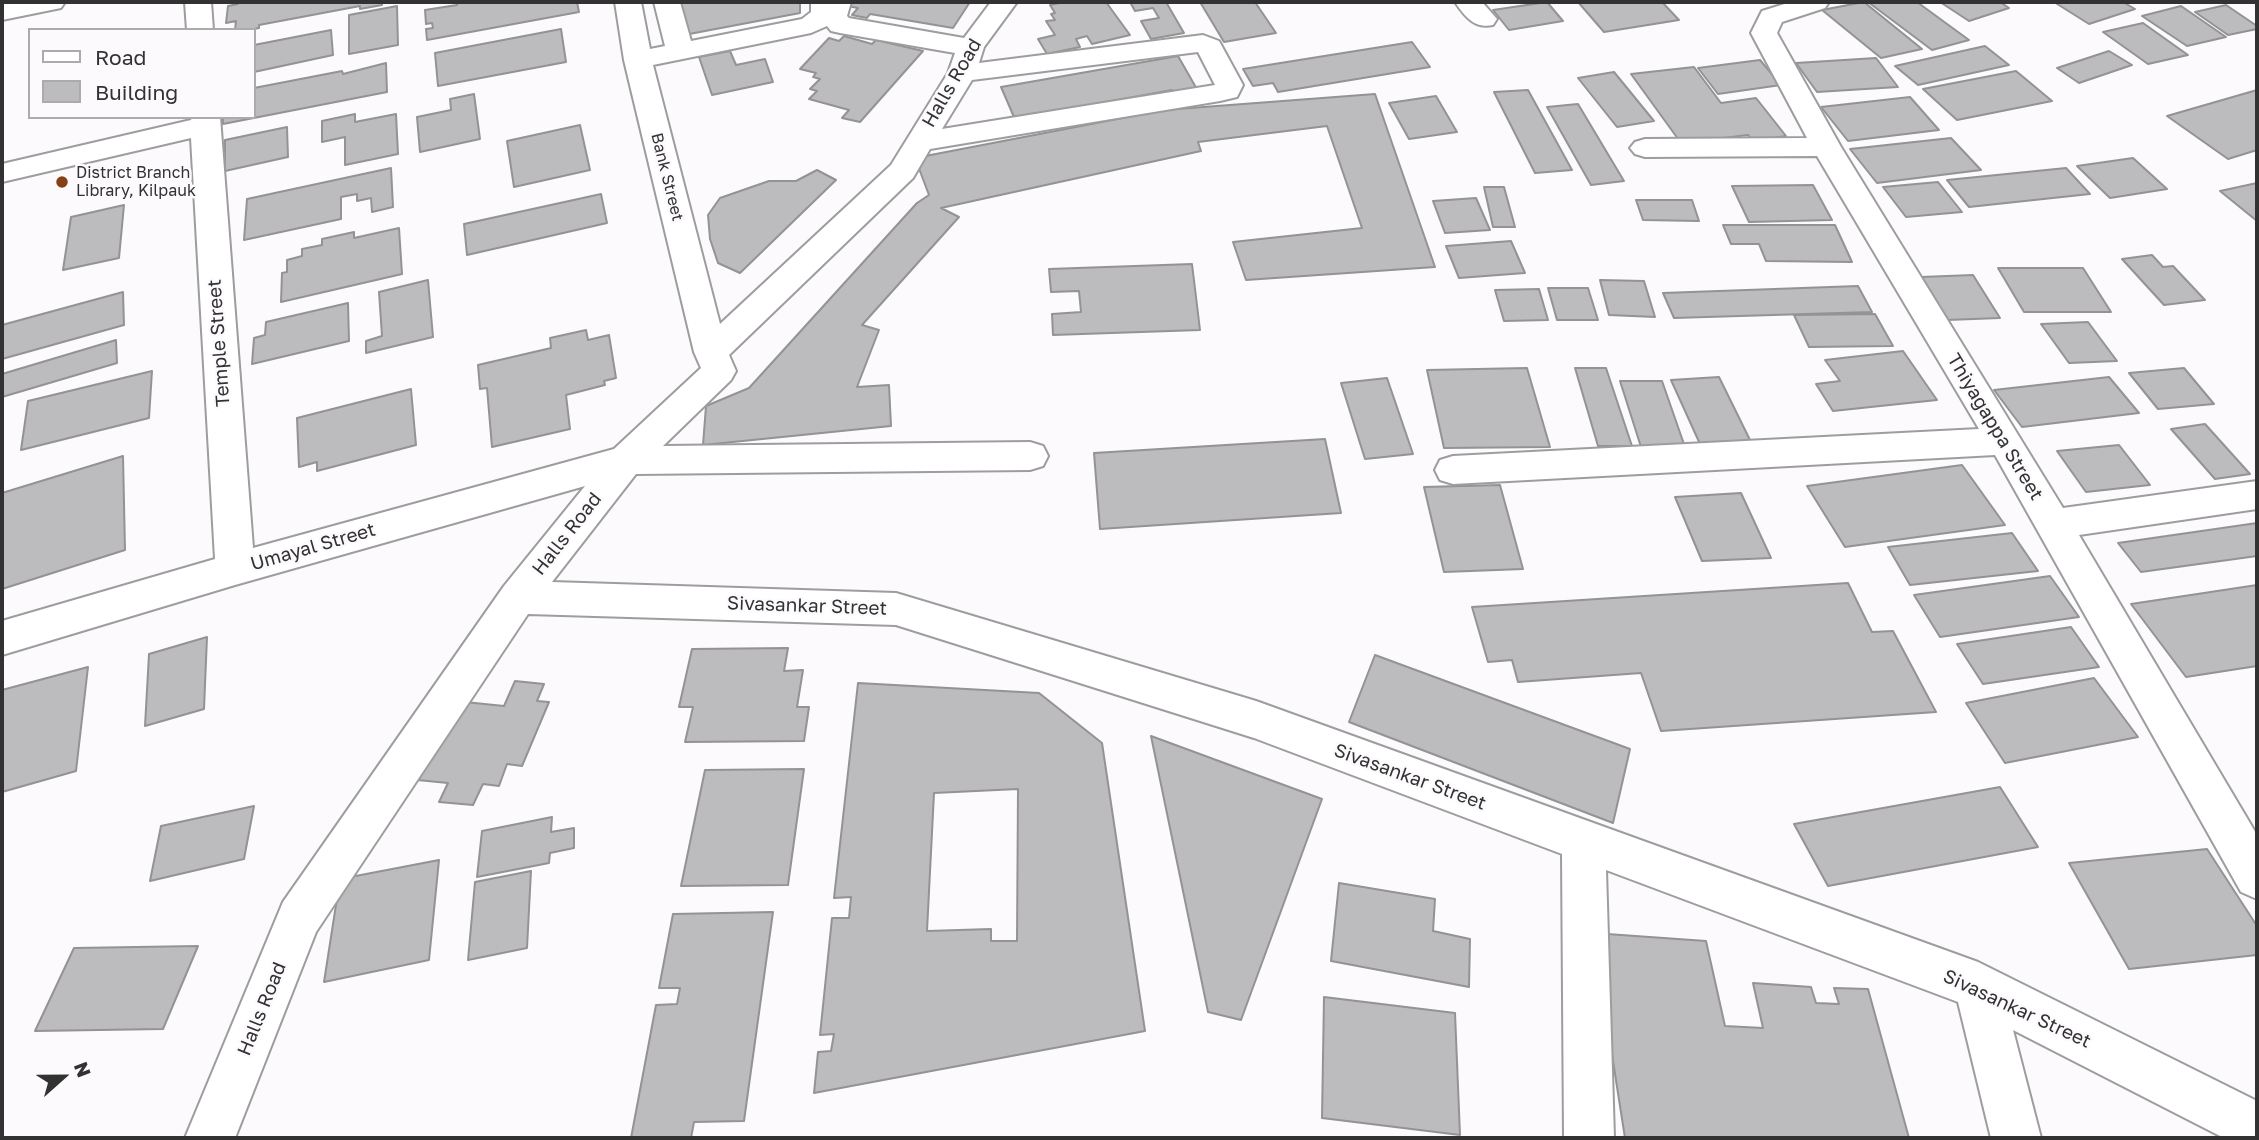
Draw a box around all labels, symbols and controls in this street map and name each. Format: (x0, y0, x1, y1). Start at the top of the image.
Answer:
legend (28, 28, 256, 119)
street label: Halls Road (917, 35, 987, 131)
text: Road (95, 44, 146, 70)
text: Building (95, 79, 178, 105)
street label: Bank Street (647, 131, 687, 223)
place label: District Branch Library, Kilpauk (76, 163, 196, 201)
marker: District Branch Library, Kilpauk (54, 174, 70, 190)
street label: Temple Street (203, 279, 235, 407)
street label: Thiyagappa Street (1942, 350, 2048, 504)
street label: Halls Road (528, 488, 606, 580)
street label: Umayal Street (248, 518, 378, 576)
street label: Sivasankar Street (727, 592, 887, 620)
street label: Sivasankar Street (1331, 739, 1489, 815)
street label: Halls Road (233, 959, 291, 1059)
street label: Sivasankar Street (1940, 965, 2094, 1053)
north arrow (28, 1042, 98, 1112)
text: N (70, 1058, 96, 1080)

